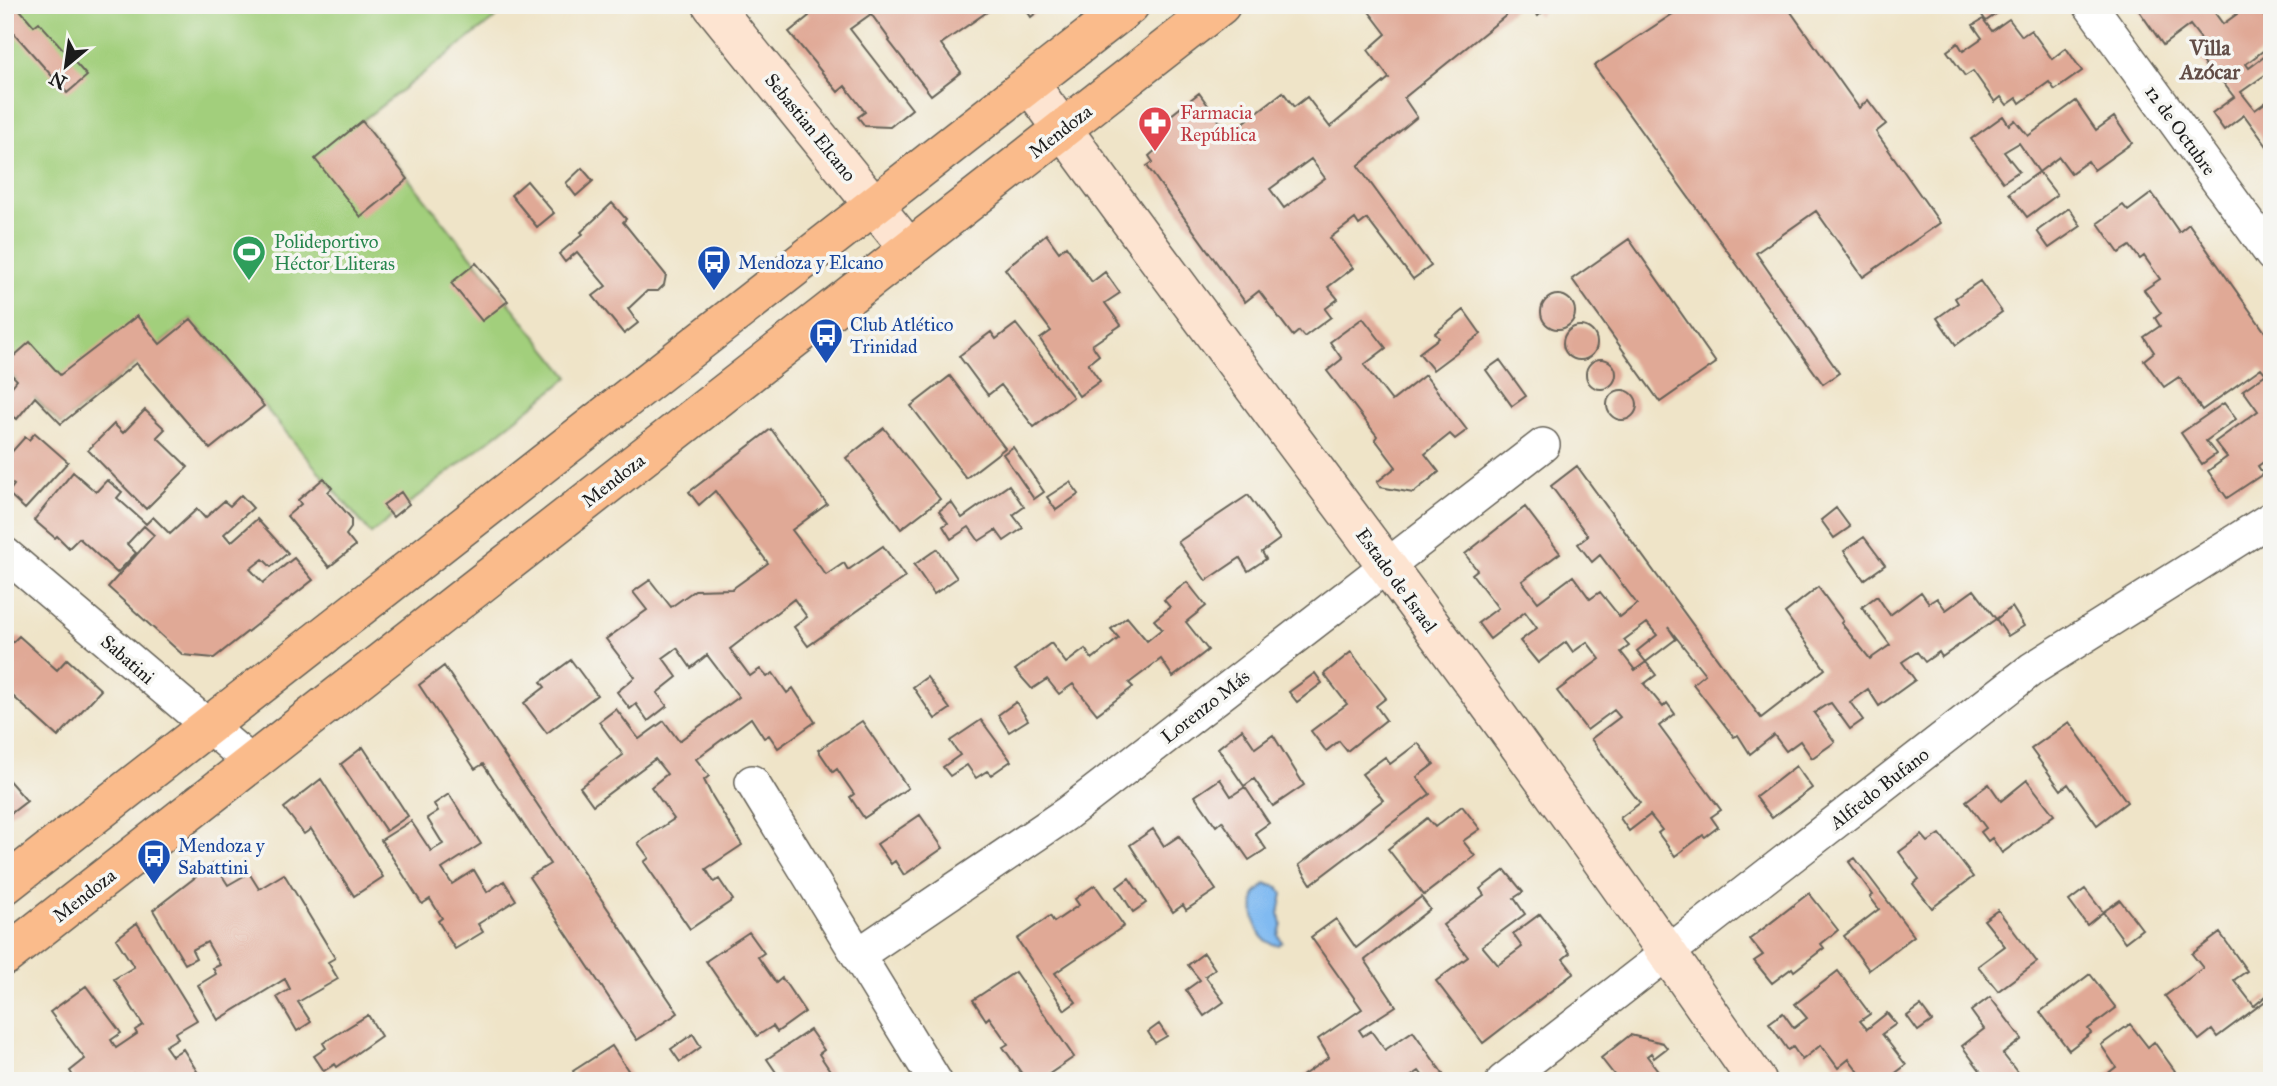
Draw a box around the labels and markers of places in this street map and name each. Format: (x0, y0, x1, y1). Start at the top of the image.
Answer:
place label: Farmacia República (1180, 101, 1257, 146)
pharmacy icon: Farmacia República (1136, 104, 1174, 153)
place label: Polideportivo Héctor Lliteras (274, 230, 395, 275)
sports icon: Polideportivo Héctor Lliteras (230, 233, 268, 282)
bus stop icon: Mendoza y Elcano (695, 243, 733, 292)
place label: Mendoza y Elcano (738, 251, 884, 274)
place label: Club Atlético Trinidad (850, 313, 954, 358)
bus stop icon: Club Atlético Trinidad (807, 316, 845, 365)
place label: Mendoza y Sabattini (178, 834, 266, 879)
bus stop icon: Mendoza y Sabattini (135, 837, 173, 886)

